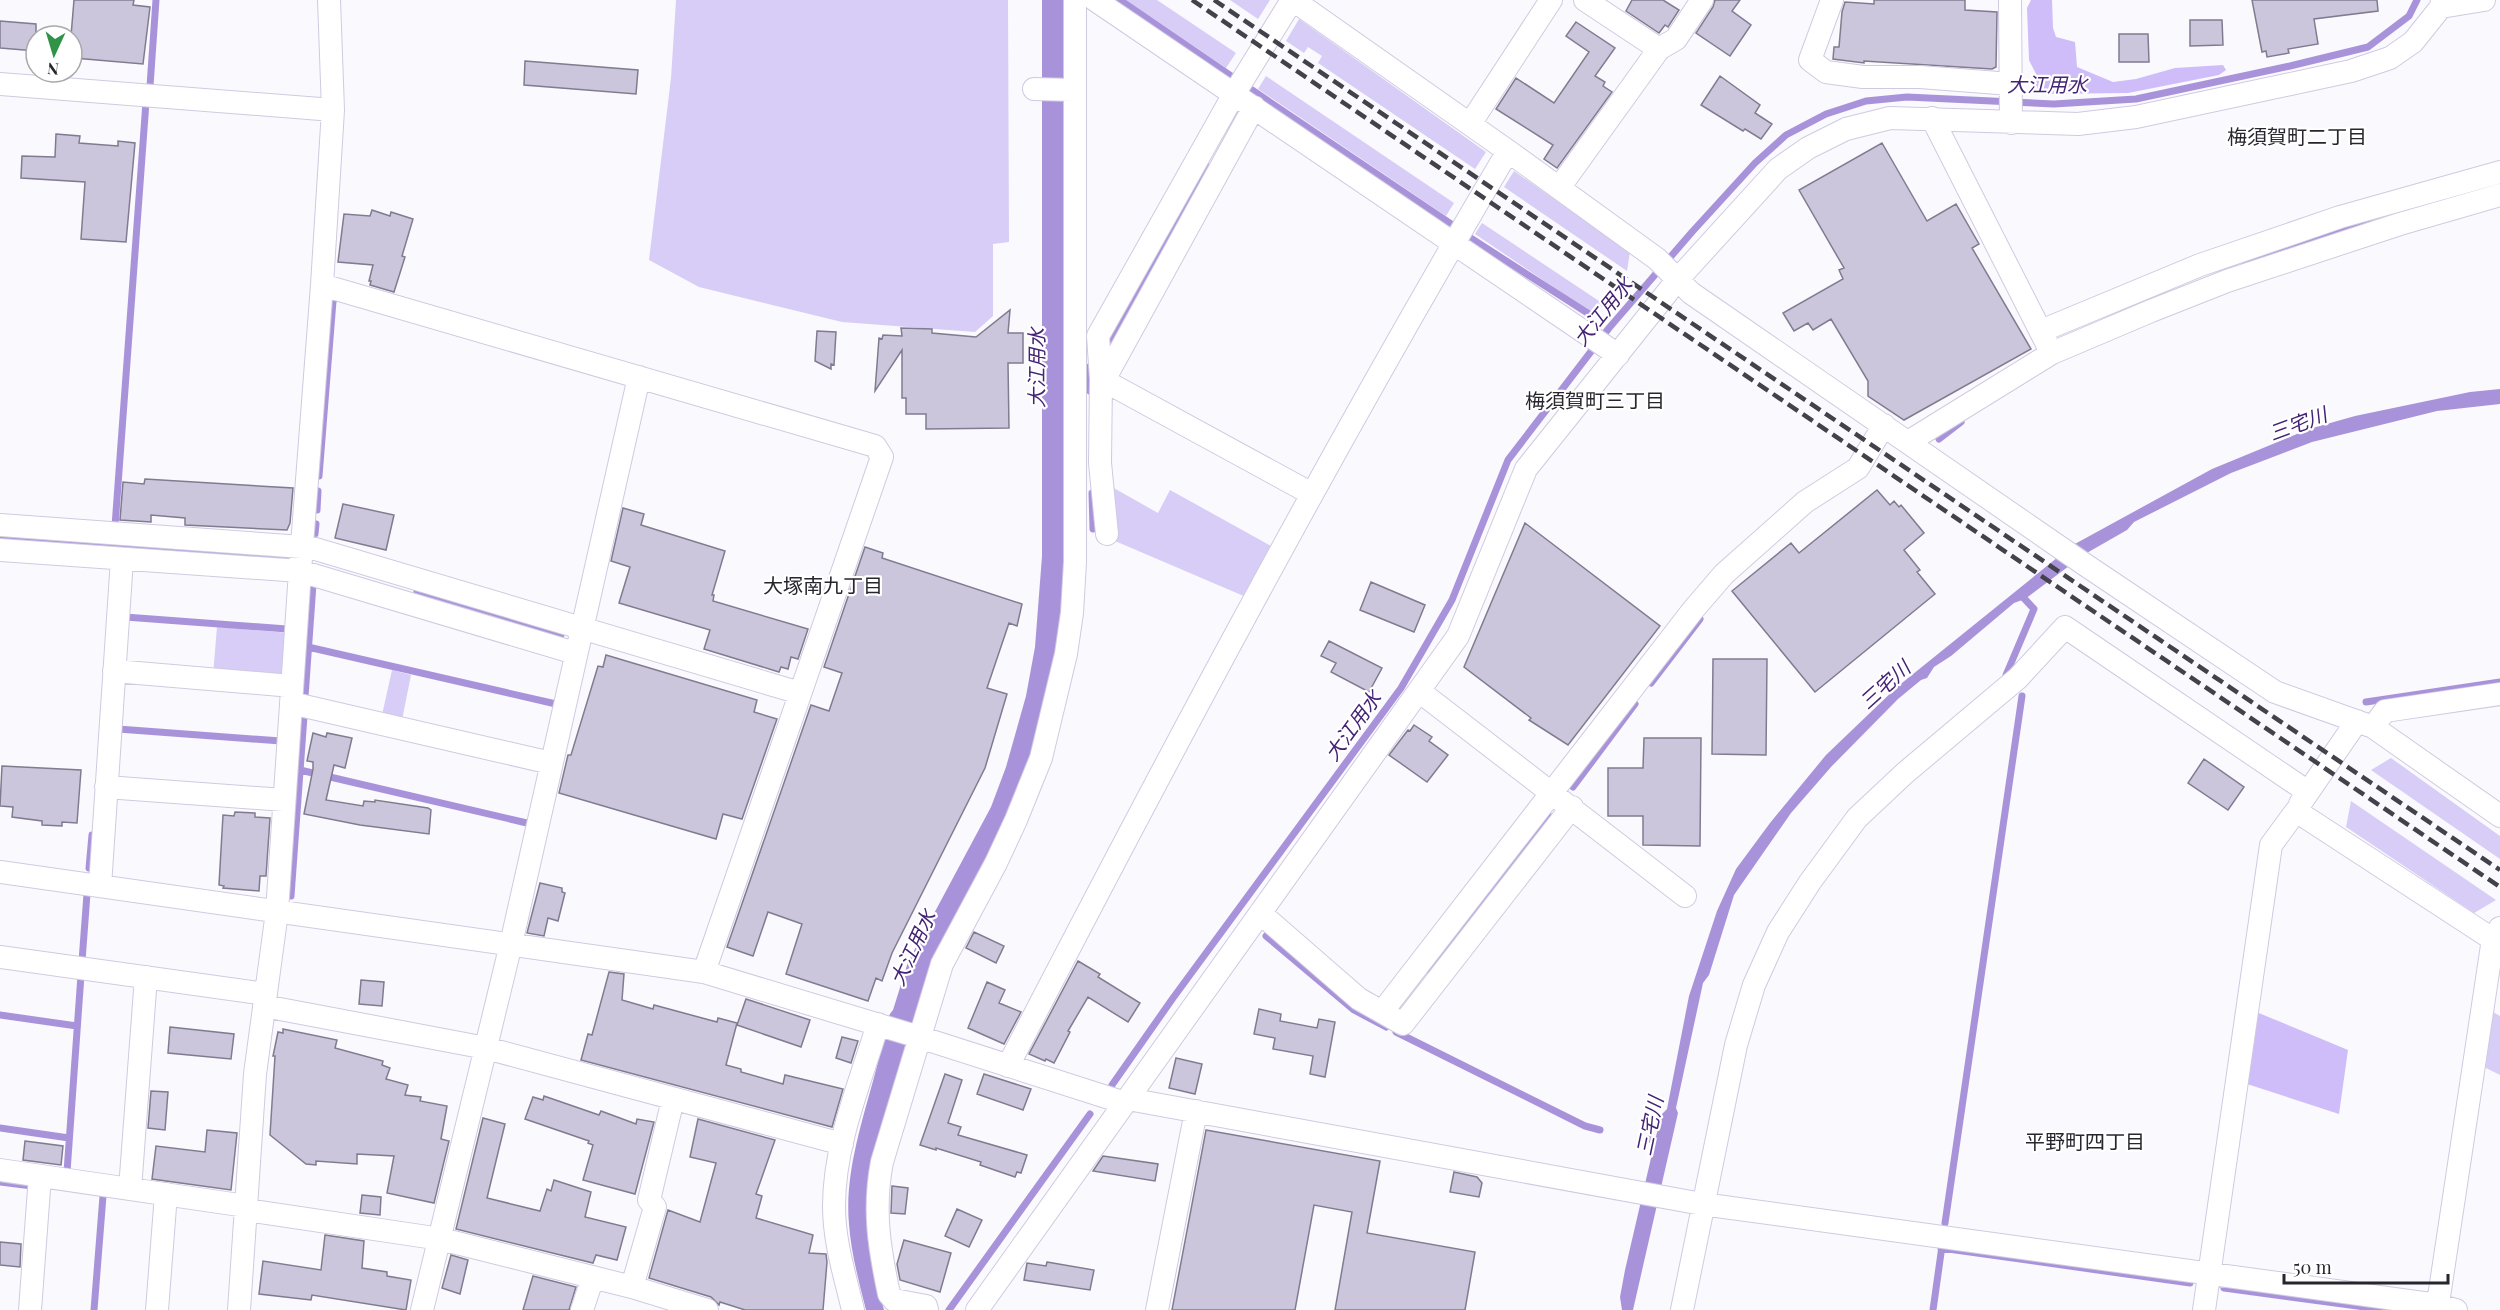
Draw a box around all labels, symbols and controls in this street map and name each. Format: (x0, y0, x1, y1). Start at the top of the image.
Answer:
north arrow (24, 24, 84, 84)
text: N (46, 59, 59, 80)
water label: 大江用水 (2007, 70, 2089, 97)
district label: 梅須賀町二丁目 (2227, 122, 2367, 149)
water label: 大江用水 (1566, 270, 1639, 351)
water label: 大江用水 (1022, 326, 1049, 408)
district label: 梅須賀町三丁目 (1525, 386, 1665, 413)
water label: 三宅川 (2265, 399, 2332, 446)
district label: 大塚南九丁目 (763, 571, 883, 598)
water label: 三宅川 (1853, 652, 1917, 714)
water label: 大江用水 (1317, 683, 1387, 765)
water label: 大江用水 (883, 904, 942, 989)
water label: 三宅川 (1629, 1092, 1668, 1158)
district label: 平野町四丁目 (2025, 1127, 2145, 1154)
scale bar (2284, 1247, 2448, 1285)
text: 50 m (2293, 1255, 2332, 1279)

